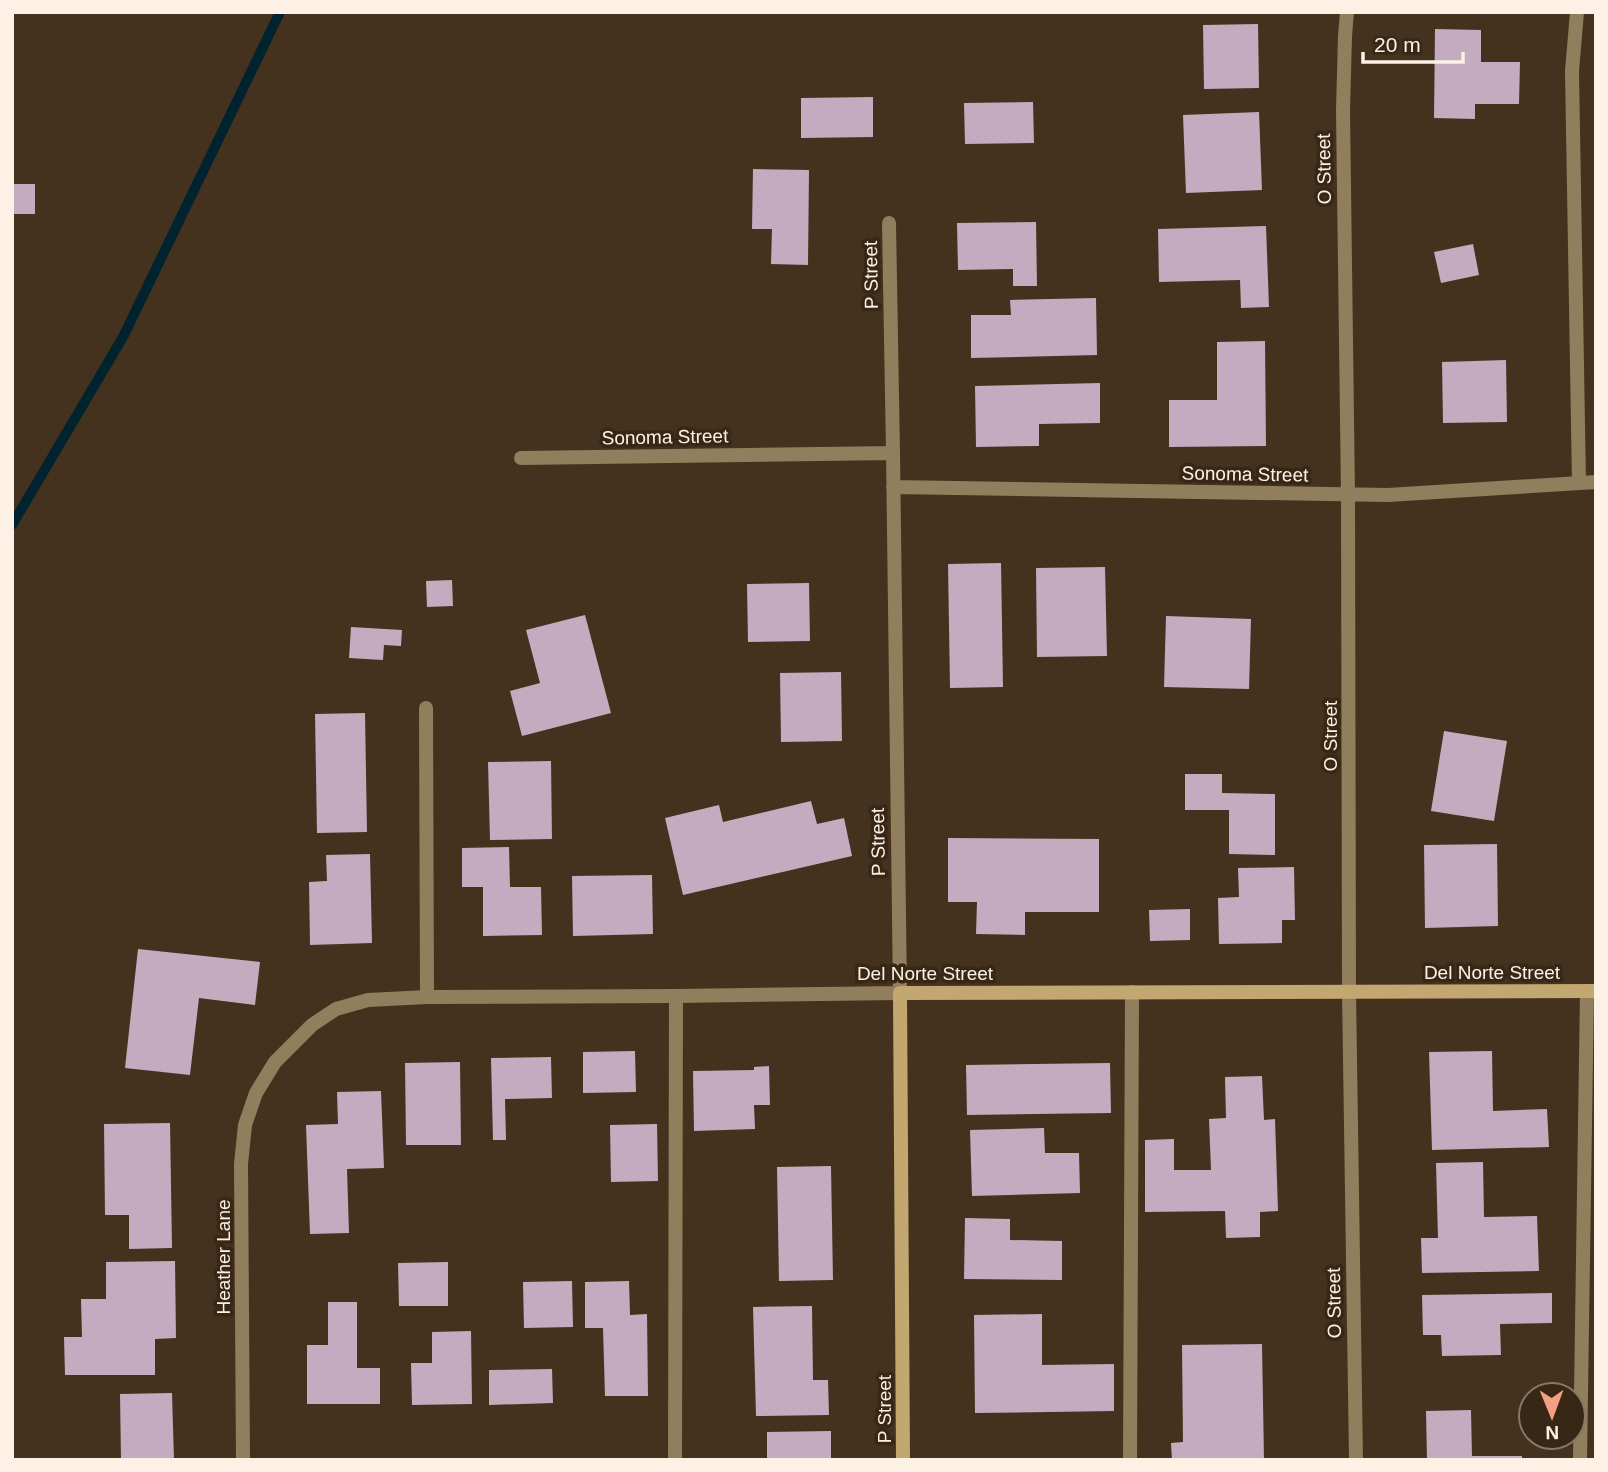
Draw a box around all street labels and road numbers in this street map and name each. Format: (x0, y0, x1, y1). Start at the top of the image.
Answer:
street label: O Street (1313, 133, 1335, 205)
street label: P Street (860, 240, 882, 309)
street label: Sonoma Street (601, 425, 729, 449)
street label: Sonoma Street (1181, 462, 1309, 486)
street label: O Street (1320, 700, 1341, 771)
street label: P Street (867, 807, 889, 876)
street label: Del Norte Street (1424, 962, 1561, 983)
street label: Del Norte Street (857, 963, 994, 984)
street label: Heather Lane (213, 1199, 234, 1315)
street label: O Street (1323, 1267, 1345, 1339)
street label: P Street (874, 1374, 895, 1443)

